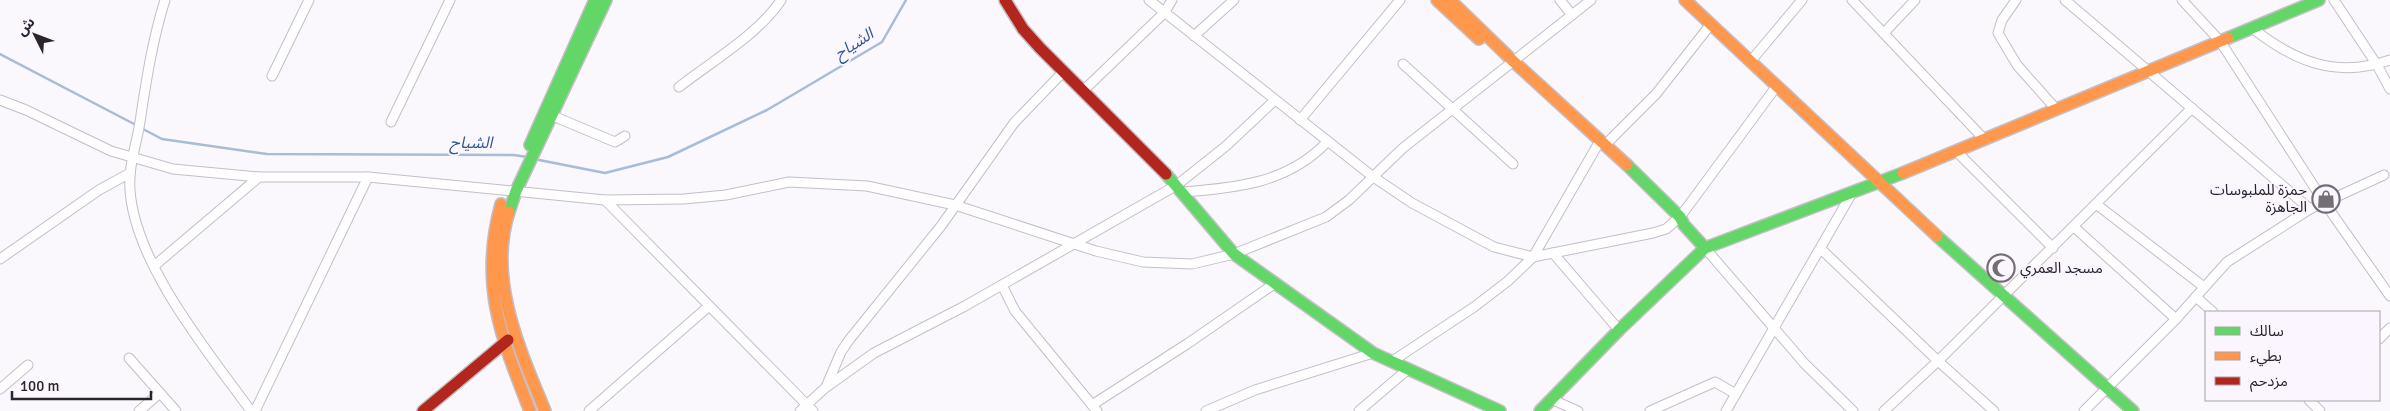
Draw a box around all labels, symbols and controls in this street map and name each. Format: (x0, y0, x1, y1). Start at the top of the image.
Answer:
north arrow (10, 10, 60, 60)
text: ش (13, 14, 38, 39)
water label: الشياح (830, 23, 880, 66)
water label: الشياح (449, 133, 494, 155)
place label: حمزة للملبوسات الجاهزة (2210, 181, 2307, 216)
shop icon: حمزة للملبوسات الجاهزة (2311, 184, 2341, 214)
mosque icon: مسجد العمري (1986, 253, 2016, 283)
place label: مسجد العمري (2020, 259, 2103, 279)
legend (2205, 311, 2380, 401)
text: سالك (2250, 322, 2284, 340)
text: بطيء (2250, 347, 2282, 367)
scale bar (12, 368, 151, 400)
text: مزدحم (2250, 372, 2288, 392)
text: 100 m (20, 377, 60, 395)

